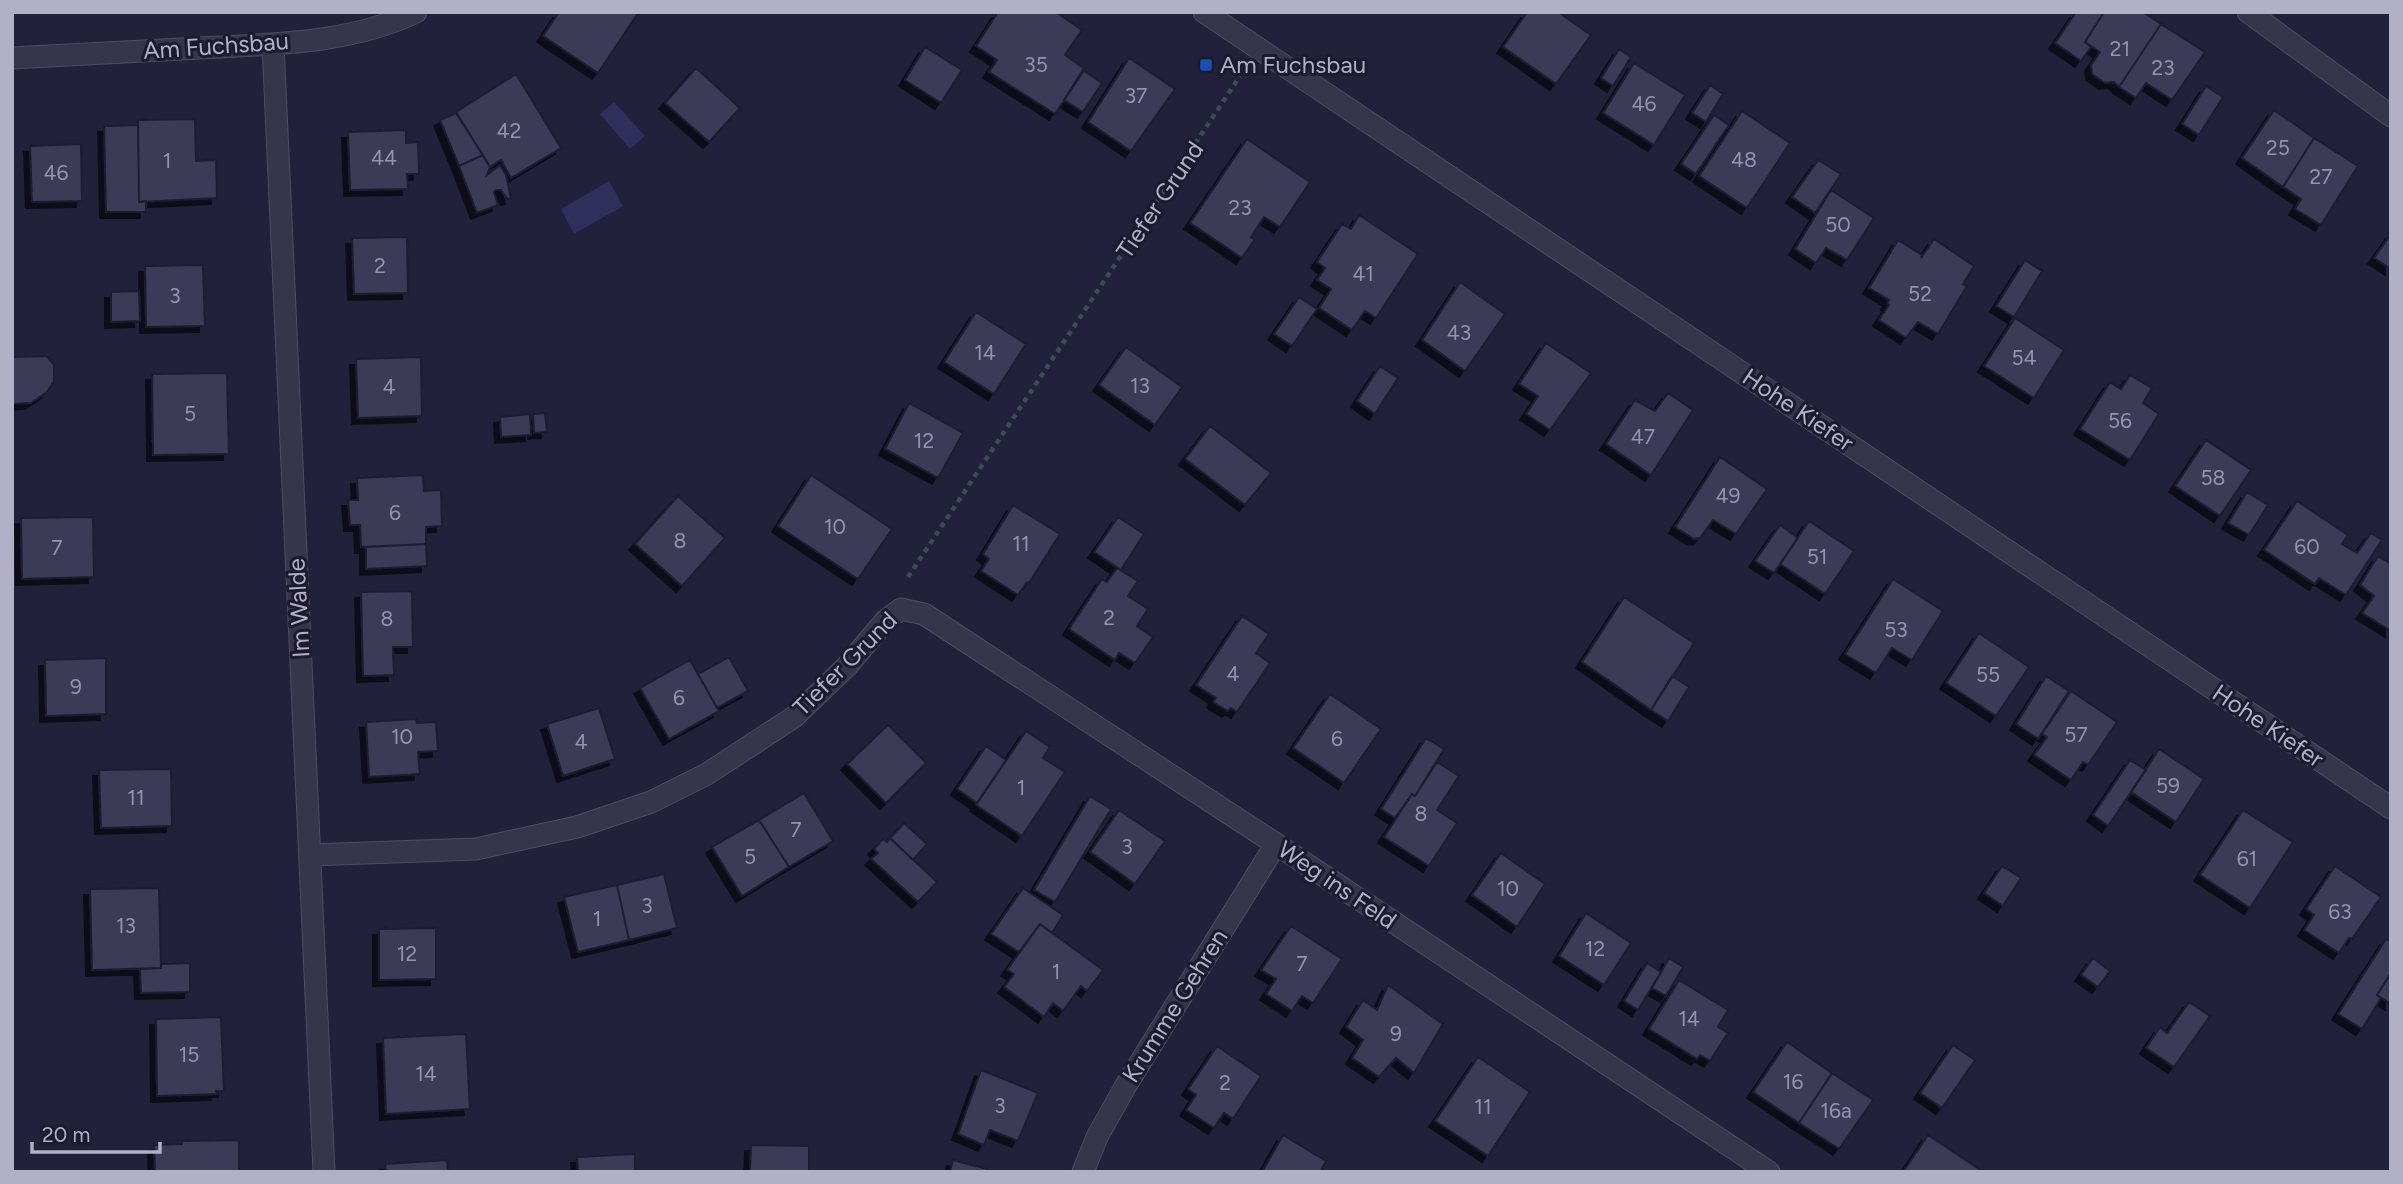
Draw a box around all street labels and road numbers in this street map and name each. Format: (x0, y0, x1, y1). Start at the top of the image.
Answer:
street label: Am Fuchsbau (142, 26, 290, 65)
street label: Tiefer Grund (1110, 136, 1209, 264)
street label: Hohe Kiefer (1737, 362, 1859, 457)
street label: Im Walde (281, 558, 316, 659)
street label: Tiefer Grund (787, 606, 903, 722)
street label: Hohe Kiefer (2207, 678, 2329, 773)
street label: Weg ins Feld (1273, 834, 1402, 935)
street label: Krumme Gehren (1116, 924, 1233, 1088)

